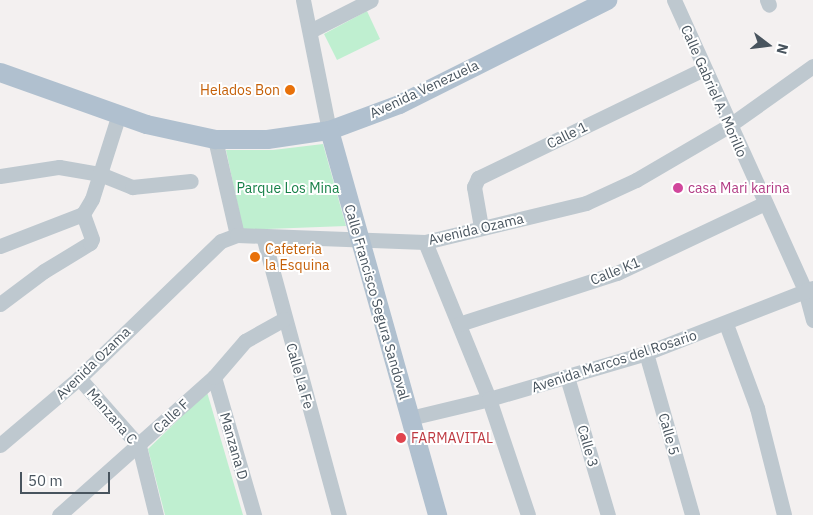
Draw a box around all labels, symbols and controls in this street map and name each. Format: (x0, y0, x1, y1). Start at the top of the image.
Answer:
north arrow (743, 20, 793, 70)
street label: Calle Gabriel A. Morillo (677, 22, 751, 160)
text: N (772, 42, 792, 56)
street label: Avenida Venezuela (367, 56, 481, 122)
place label: Helados Bon (200, 82, 280, 98)
marker: Helados Bon (284, 84, 296, 96)
street label: Calle 1 (544, 118, 590, 152)
park label: Parque Los Mina (236, 180, 340, 196)
place label: casa Mari karina (688, 180, 790, 196)
marker: casa Mari karina (672, 182, 684, 194)
street label: Calle Francisco Segura Sandoval (341, 202, 413, 402)
street label: Avenida Ozama (427, 210, 525, 248)
place label: Cafeteria la Esquina (265, 241, 330, 274)
marker: Cafeteria la Esquina (249, 251, 261, 263)
street label: Calle K1 (588, 253, 642, 289)
street label: Avenida Ozama (52, 323, 134, 403)
street label: Avenida Marcos del Rosario (529, 326, 699, 396)
street label: Calle La Fe (283, 341, 317, 411)
street label: Manzana C (83, 385, 141, 447)
street label: Calle F (150, 395, 192, 437)
street label: Manzana D (216, 411, 252, 481)
street label: Calle 5 (655, 411, 683, 457)
street label: Calle 3 (574, 423, 602, 469)
place label: FARMAVITAL (411, 430, 493, 446)
marker: FARMAVITAL (395, 432, 407, 444)
scale bar (22, 462, 112, 494)
text: 50 m (28, 471, 63, 490)

